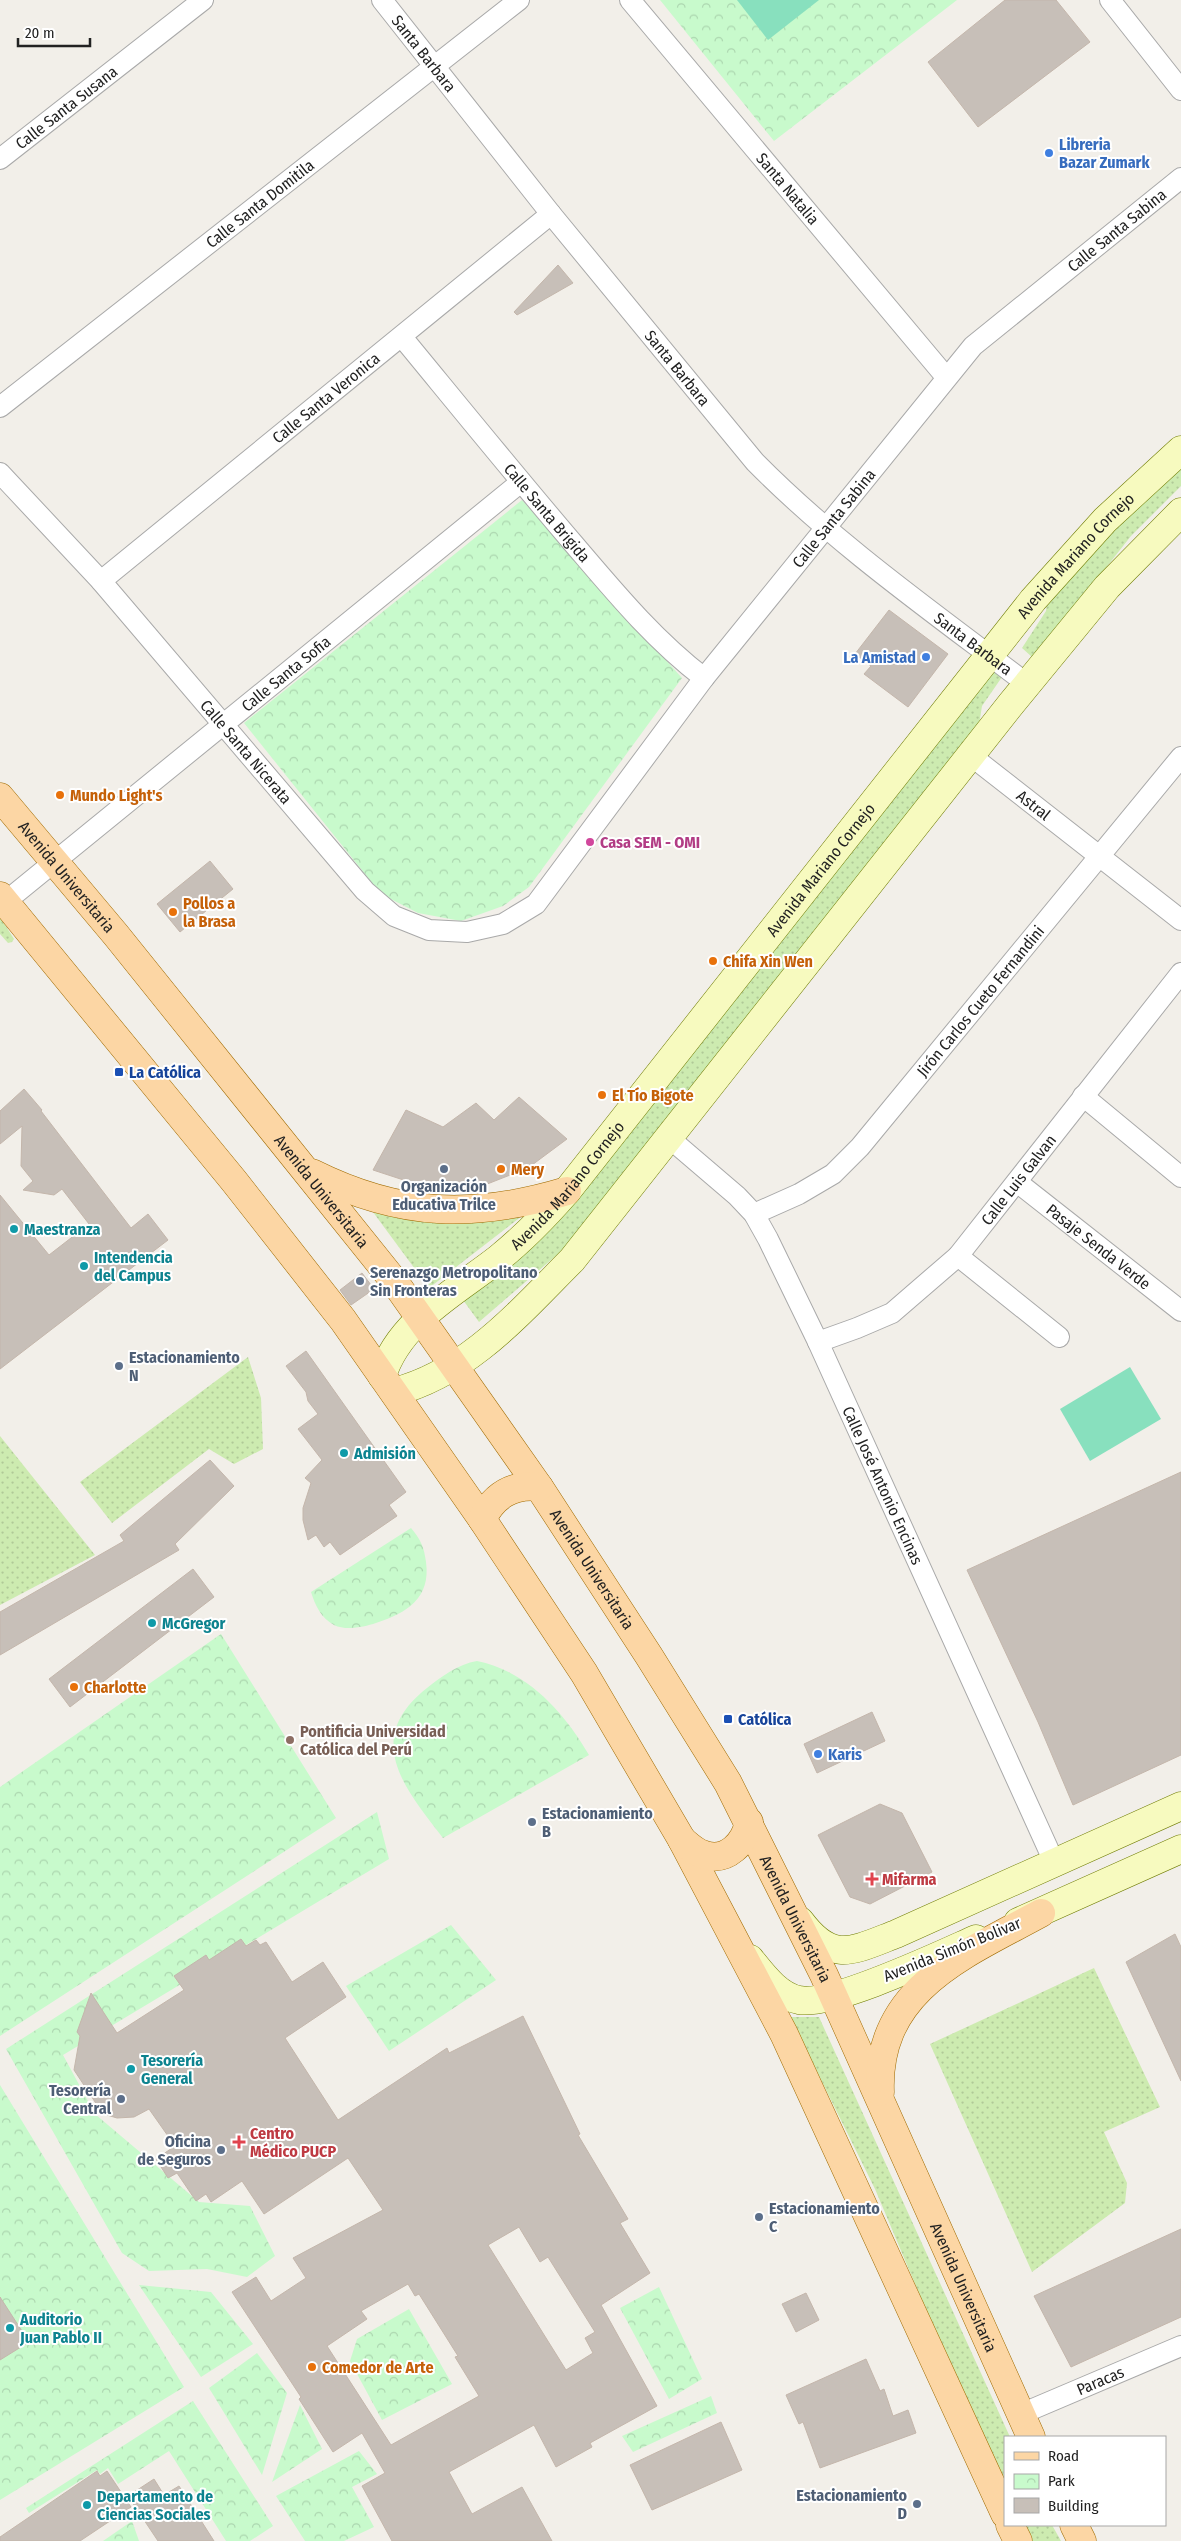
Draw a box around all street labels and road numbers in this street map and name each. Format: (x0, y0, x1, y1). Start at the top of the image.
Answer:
street label: Santa Barbara (388, 12, 460, 96)
street label: Calle Santa Susana (12, 62, 121, 153)
street label: Santa Natalia (752, 149, 823, 229)
street label: Calle Santa Domitila (202, 155, 318, 252)
street label: Calle Santa Sabina (1064, 185, 1170, 276)
street label: Santa Barbara (641, 327, 714, 410)
street label: Calle Santa Veronica (269, 349, 384, 447)
street label: Calle Santa Brigida (500, 460, 594, 566)
street label: Calle Santa Sabina (788, 465, 880, 571)
street label: Avenida Mariano Cornejo (1013, 489, 1138, 622)
street label: Santa Barbara (930, 609, 1016, 679)
street label: Calle Santa Sofia (238, 632, 335, 716)
street label: Calle Santa Nicerata (196, 696, 296, 808)
street label: Astral (1013, 786, 1054, 824)
street label: Avenida Mariano Cornejo (763, 800, 879, 940)
street label: Avenida Universitaria (14, 817, 119, 937)
street label: Jirón Carlos Cueto Fernandini (913, 922, 1048, 1081)
street label: Avenida Mariano Cornejo (507, 1118, 628, 1254)
street label: Avenida Universitaria (270, 1131, 373, 1252)
street label: Calle Luis Galvan (977, 1131, 1060, 1229)
street label: Pasaje Senda Verde (1043, 1200, 1154, 1294)
street label: Calle José Antonio Encinas (838, 1403, 927, 1568)
street label: Avenida Universitaria (546, 1506, 638, 1633)
street label: Avenida Universitaria (756, 1852, 835, 1986)
street label: Avenida Simón Bolivar (881, 1913, 1024, 1986)
street label: Avenida Universitaria (926, 2220, 1001, 2355)
street label: Paracas (1074, 2362, 1127, 2399)

